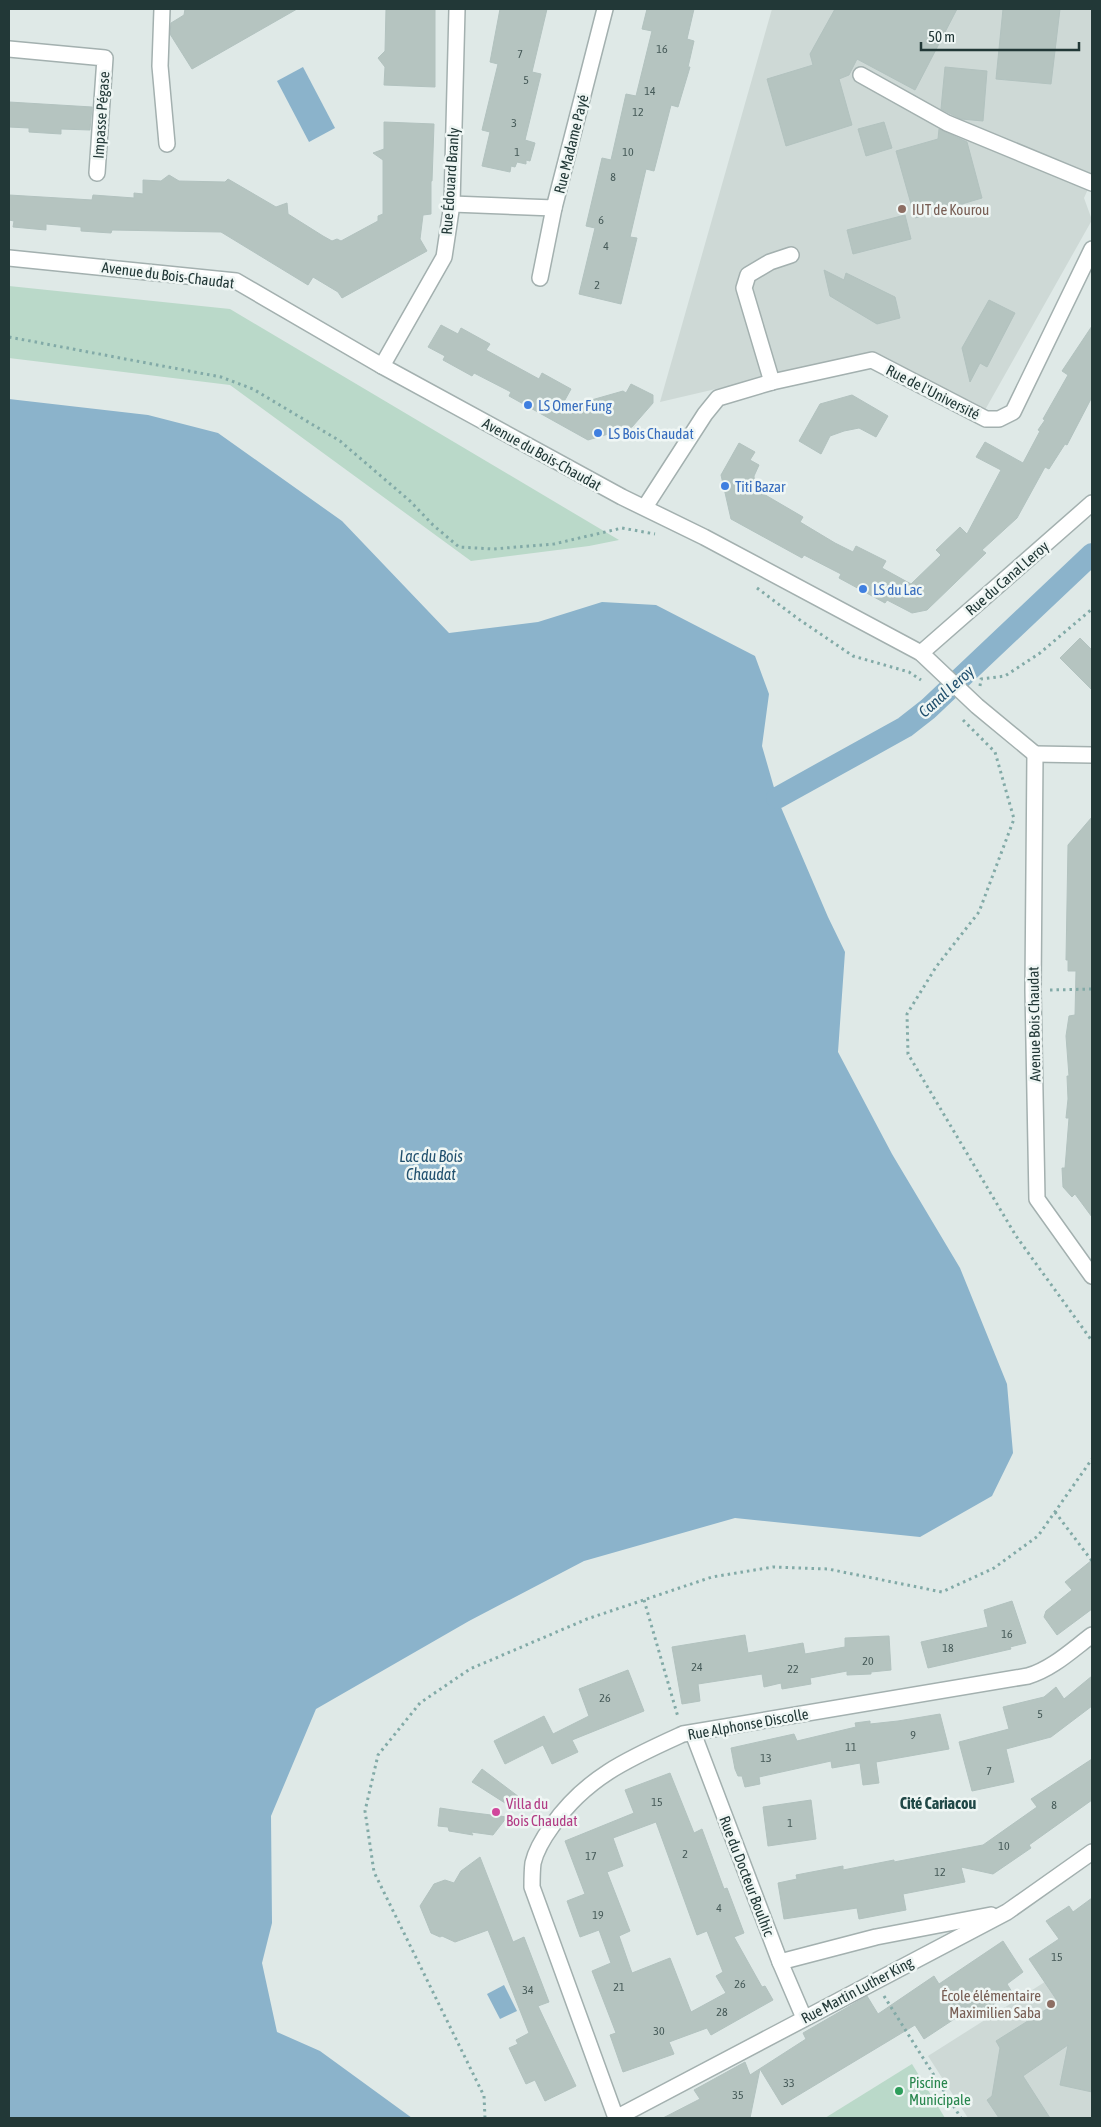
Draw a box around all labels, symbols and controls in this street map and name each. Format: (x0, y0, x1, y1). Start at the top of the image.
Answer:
scale bar (921, 20, 1078, 52)
text: 50 m (928, 28, 955, 45)
house number: 16 (656, 42, 668, 56)
house number: 7 (517, 47, 523, 61)
street label: Impasse Pégase (89, 71, 113, 159)
house number: 5 (523, 73, 529, 87)
house number: 14 (644, 84, 656, 98)
street label: Rue Madame Payé (551, 93, 592, 195)
house number: 12 (632, 105, 644, 119)
house number: 3 (511, 116, 517, 130)
street label: Rue Édouard Branly (438, 127, 462, 235)
house number: 1 (514, 145, 520, 159)
house number: 10 (622, 145, 634, 159)
house number: 8 (610, 170, 616, 184)
place label: IUT de Kourou (912, 201, 989, 218)
marker: IUT de Kourou (896, 203, 908, 215)
house number: 6 (598, 213, 604, 227)
house number: 4 (603, 239, 609, 253)
street label: Avenue du Bois-Chaudat (101, 258, 235, 292)
house number: 2 (594, 278, 600, 292)
street label: Rue de l'Université (883, 361, 983, 423)
place label: LS Omer Fung (538, 397, 612, 414)
marker: LS Omer Fung (522, 399, 534, 411)
street label: Avenue du Bois-Chaudat (480, 414, 604, 494)
place label: LS Bois Chaudat (608, 425, 694, 442)
marker: LS Bois Chaudat (592, 427, 604, 439)
place label: Titi Bazar (735, 478, 786, 495)
marker: Titi Bazar (719, 480, 731, 492)
street label: Rue du Canal Leroy (962, 537, 1052, 619)
place label: LS du Lac (873, 581, 922, 598)
marker: LS du Lac (857, 583, 869, 595)
water label: Canal Leroy (915, 661, 978, 721)
street label: Avenue Bois Chaudat (1024, 966, 1044, 1082)
water label: Lac du Bois Chaudat (399, 1147, 463, 1183)
house number: 16 (1001, 1627, 1013, 1641)
house number: 18 (942, 1641, 954, 1655)
house number: 20 (862, 1654, 874, 1668)
house number: 24 (691, 1660, 703, 1674)
house number: 22 (787, 1662, 799, 1676)
house number: 26 (599, 1691, 611, 1705)
street label: Rue Alphonse Discolle (686, 1705, 810, 1743)
house number: 5 (1037, 1707, 1043, 1721)
house number: 9 (910, 1728, 916, 1742)
house number: 11 (845, 1740, 857, 1754)
house number: 13 (760, 1751, 772, 1765)
house number: 7 (986, 1764, 992, 1778)
district label: Cité Cariacou (900, 1794, 976, 1812)
place label: Villa du Bois Chaudat (506, 1795, 578, 1829)
house number: 15 (651, 1795, 663, 1809)
house number: 8 (1051, 1798, 1057, 1812)
marker: Villa du Bois Chaudat (490, 1806, 502, 1818)
street label: Rue du Docteur Boulhic (716, 1813, 778, 1939)
house number: 1 (787, 1816, 793, 1830)
house number: 10 (998, 1839, 1010, 1853)
house number: 2 (682, 1847, 688, 1861)
house number: 17 (585, 1849, 597, 1863)
house number: 12 (934, 1865, 946, 1879)
house number: 4 (716, 1901, 722, 1915)
house number: 19 (592, 1908, 604, 1922)
house number: 15 (1051, 1950, 1063, 1964)
street label: Rue Martin Luther King (798, 1953, 916, 2027)
house number: 26 (734, 1977, 746, 1991)
house number: 21 (613, 1980, 625, 1994)
house number: 34 (522, 1983, 534, 1997)
place label: École élémentaire Maximilien Saba (941, 1987, 1041, 2021)
marker: École élémentaire Maximilien Saba (1045, 1998, 1057, 2010)
house number: 28 (716, 2005, 728, 2019)
house number: 30 (653, 2024, 665, 2038)
place label: Piscine Municipale (909, 2074, 971, 2108)
house number: 33 (783, 2076, 795, 2090)
marker: Piscine Municipale (893, 2085, 905, 2097)
house number: 35 (732, 2088, 744, 2102)

